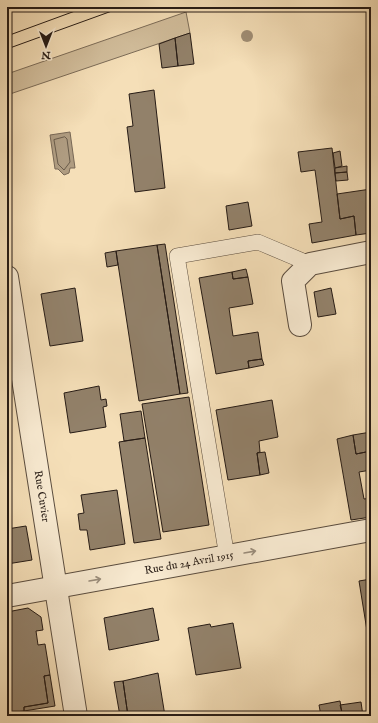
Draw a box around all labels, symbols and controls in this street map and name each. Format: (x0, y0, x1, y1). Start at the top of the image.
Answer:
north arrow (26, 26, 66, 66)
text: N (41, 48, 52, 62)
street label: Rue Cuvier (31, 470, 52, 523)
street label: Rue du 24 Avril 1915 (143, 548, 235, 578)
one-way arrow (243, 548, 256, 556)
one-way arrow (88, 576, 101, 584)

